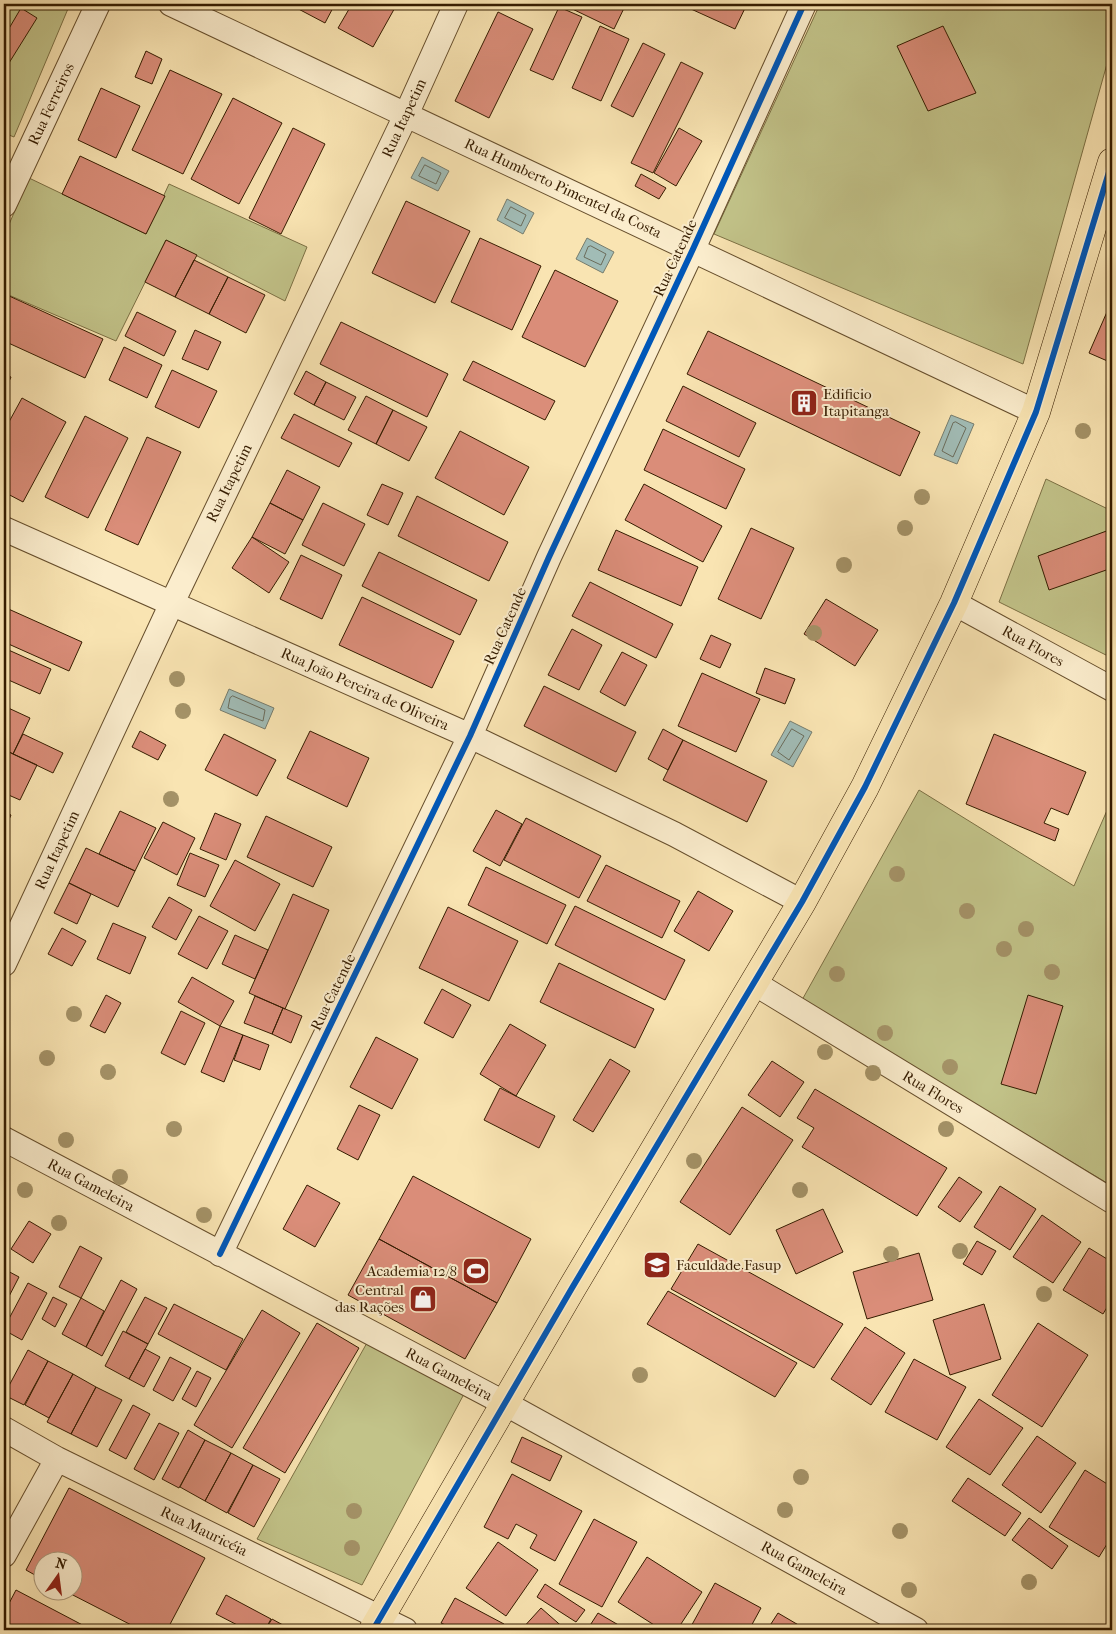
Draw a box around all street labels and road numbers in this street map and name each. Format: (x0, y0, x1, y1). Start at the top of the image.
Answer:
street label: Rua Ferreiros (24, 60, 78, 148)
street label: Rua Itapetim (378, 75, 430, 160)
street label: Rua Humberto Pimentel da Costa (461, 134, 665, 242)
street label: Rua Catende (649, 216, 701, 300)
street label: Rua Itapetim (202, 440, 256, 525)
street label: Rua Catende (480, 584, 530, 668)
street label: Rua Flores (999, 622, 1068, 671)
street label: Rua João Pereira de Oliveira (278, 644, 453, 735)
street label: Rua Itapetim (31, 807, 83, 892)
street label: Rua Catende (307, 950, 360, 1033)
street label: Rua Flores (899, 1067, 967, 1118)
street label: Rua Gameleira (44, 1155, 138, 1216)
street label: Rua Gameleira (402, 1344, 496, 1405)
street label: Rua Mauricéia (158, 1502, 251, 1560)
street label: Rua Gameleira (758, 1537, 851, 1600)

